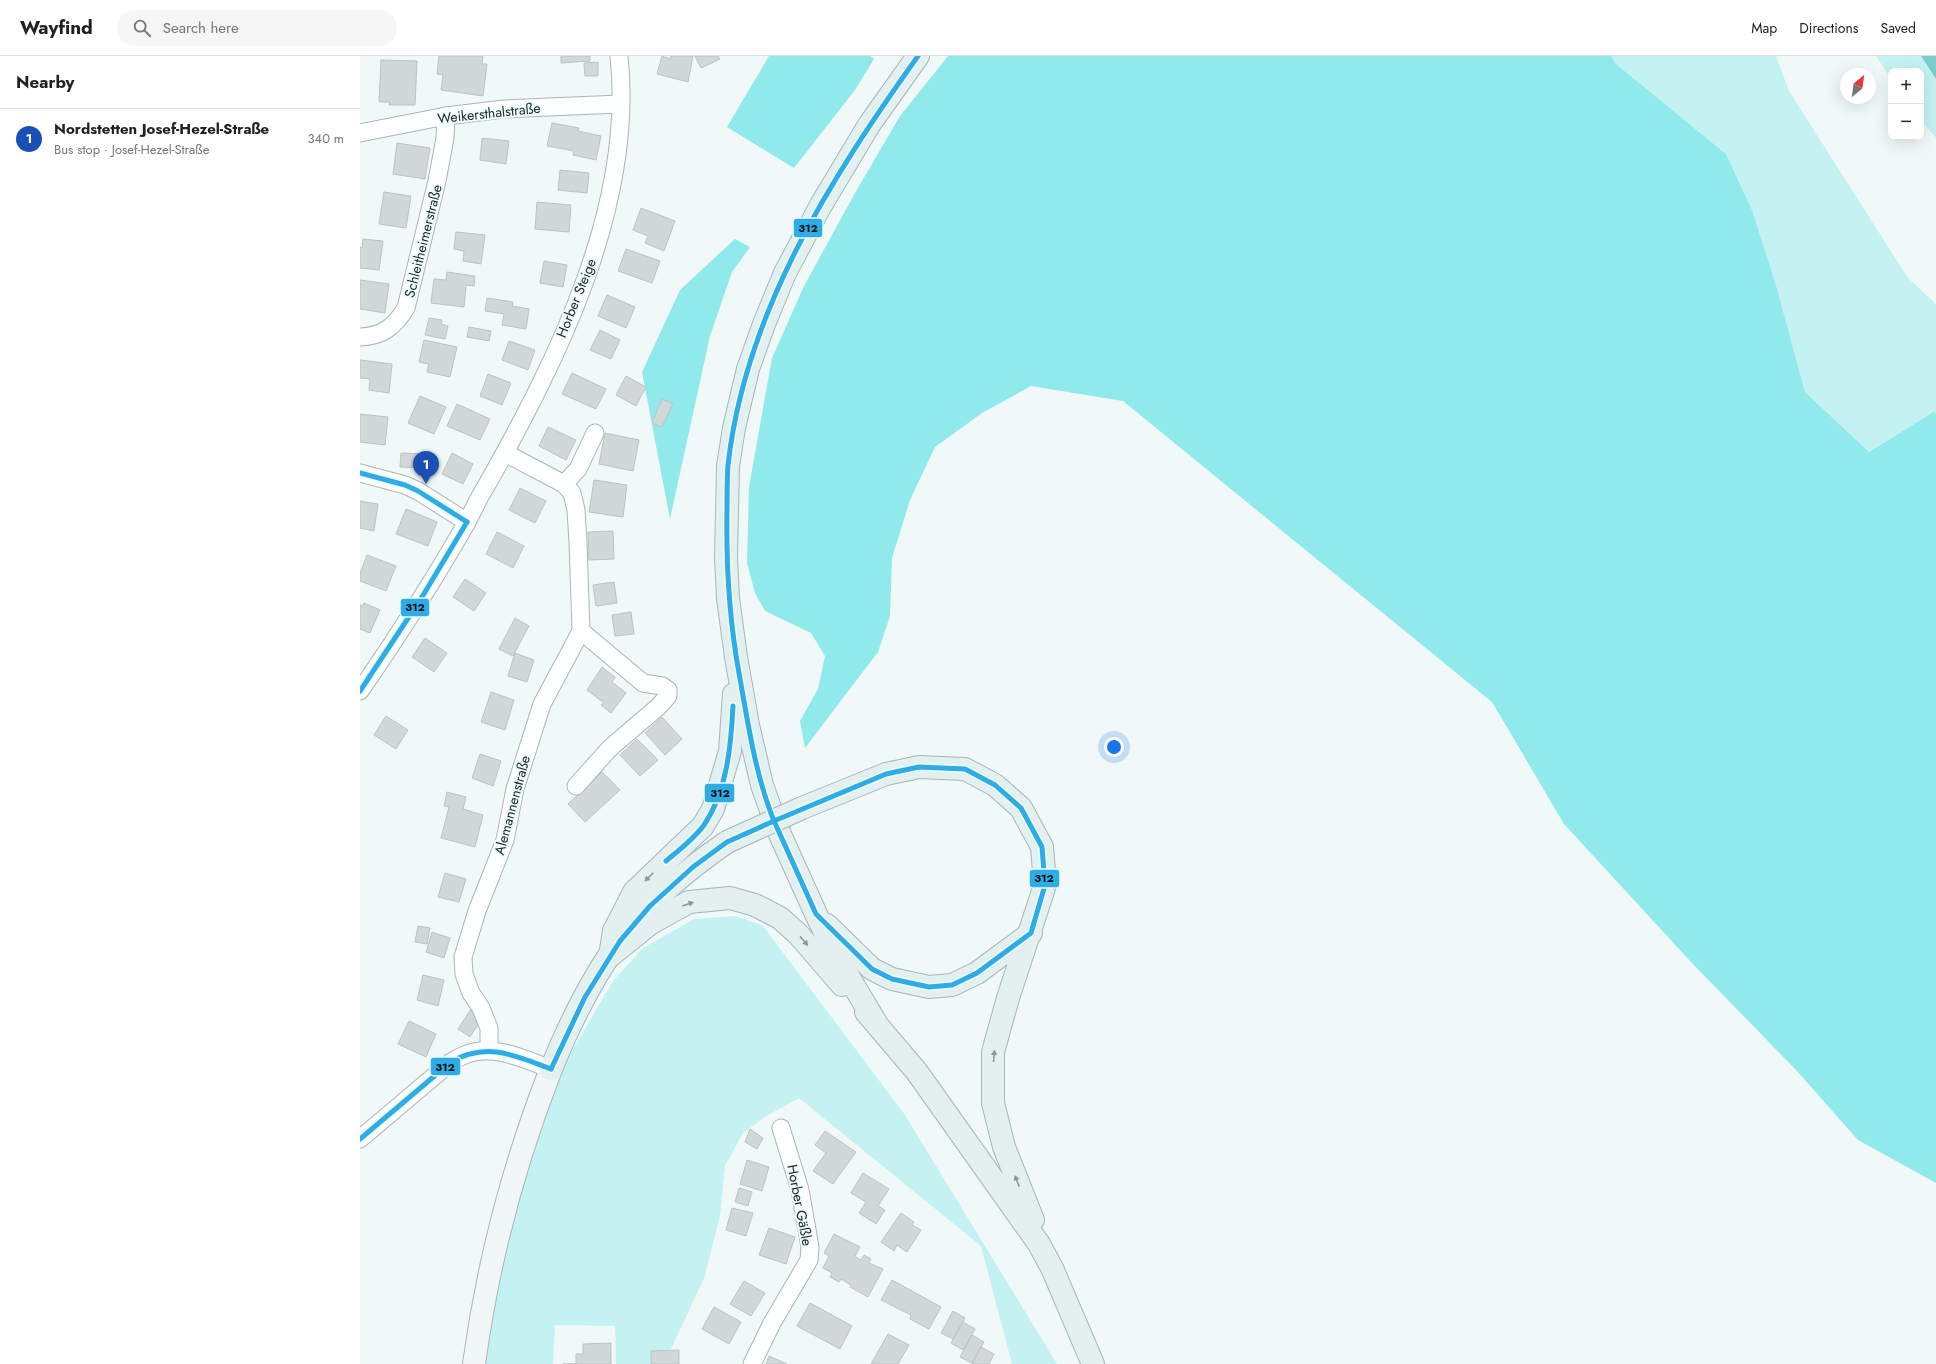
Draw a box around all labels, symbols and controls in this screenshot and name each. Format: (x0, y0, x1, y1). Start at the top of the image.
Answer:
search box (117, 10, 397, 46)
text: Wayfind (20, 14, 93, 41)
icon: search (131, 17, 153, 39)
text: Search here (163, 17, 239, 39)
text: Map (1751, 18, 1777, 38)
text: Directions (1799, 18, 1859, 38)
text: Saved (1881, 18, 1916, 38)
north arrow (1840, 68, 1876, 104)
map controls (1888, 68, 1924, 140)
button: + (1888, 68, 1924, 104)
text: Nearby (16, 70, 74, 94)
street label: Weikersthalstraße (436, 98, 542, 128)
button: − (1888, 104, 1924, 140)
text: Nordstetten Josef-Hezel-Straße (54, 118, 269, 140)
text: 1 (26, 129, 32, 148)
text: 340 m (307, 129, 344, 148)
text: Bus stop · Josef-Hezel-Straße (54, 140, 209, 159)
street label: Schleitheimerstraße (399, 182, 447, 300)
line badge: 312 (793, 218, 823, 238)
text: 312 (798, 220, 818, 236)
street label: Horber Steige (551, 255, 601, 341)
pin: 1 (413, 451, 439, 484)
line badge: 312 (400, 598, 430, 617)
text: 312 (405, 599, 425, 615)
your location (1104, 737, 1124, 757)
street label: Alemannenstraße (489, 753, 535, 857)
line badge: 312 (704, 783, 735, 803)
text: 312 (710, 785, 730, 801)
line badge: 312 (1029, 869, 1060, 888)
text: 312 (1034, 870, 1054, 886)
one-way arrow (644, 872, 654, 882)
one-way arrow (683, 900, 695, 906)
one-way arrow (799, 937, 808, 946)
one-way arrow (990, 1049, 997, 1062)
line badge: 312 (430, 1057, 461, 1076)
text: 312 (435, 1059, 455, 1075)
street label: Horber Gäßle (782, 1163, 818, 1247)
one-way arrow (1014, 1175, 1020, 1187)

